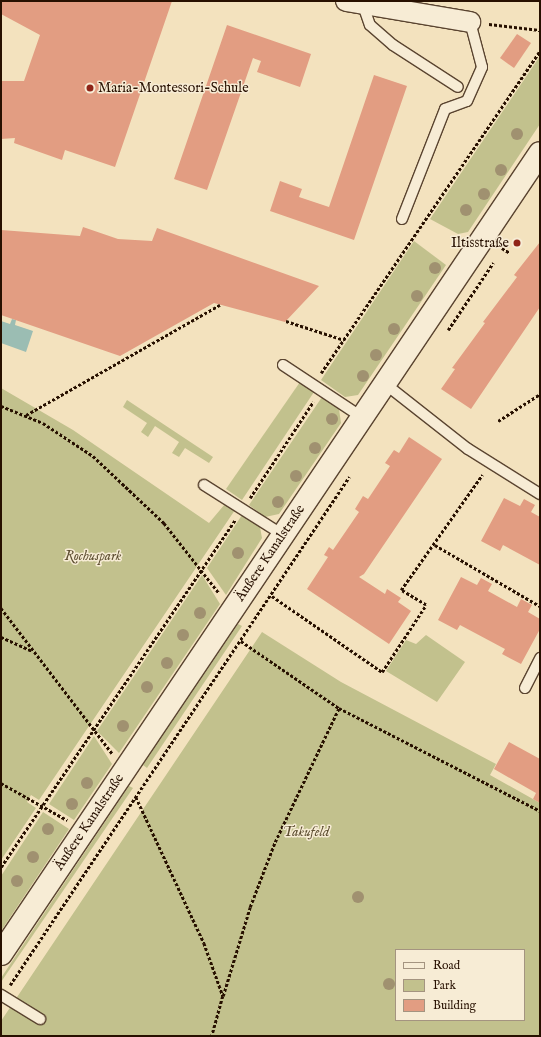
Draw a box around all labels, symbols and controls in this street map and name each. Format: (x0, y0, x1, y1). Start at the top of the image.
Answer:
place label: Maria-Montessori-Schule (98, 80, 249, 96)
marker: Maria-Montessori-Schule (85, 83, 95, 93)
place label: Iltisstraße (451, 235, 509, 251)
marker: Iltisstraße (512, 238, 522, 248)
street label: Äußere Kanalstraße (231, 501, 309, 605)
park label: Rochuspark (65, 548, 121, 564)
street label: Äußere Kanalstraße (50, 770, 128, 874)
park label: Takufeld (283, 824, 329, 840)
legend (395, 949, 525, 1021)
text: Road (433, 958, 460, 973)
text: Park (433, 978, 456, 993)
text: Building (433, 998, 476, 1013)

